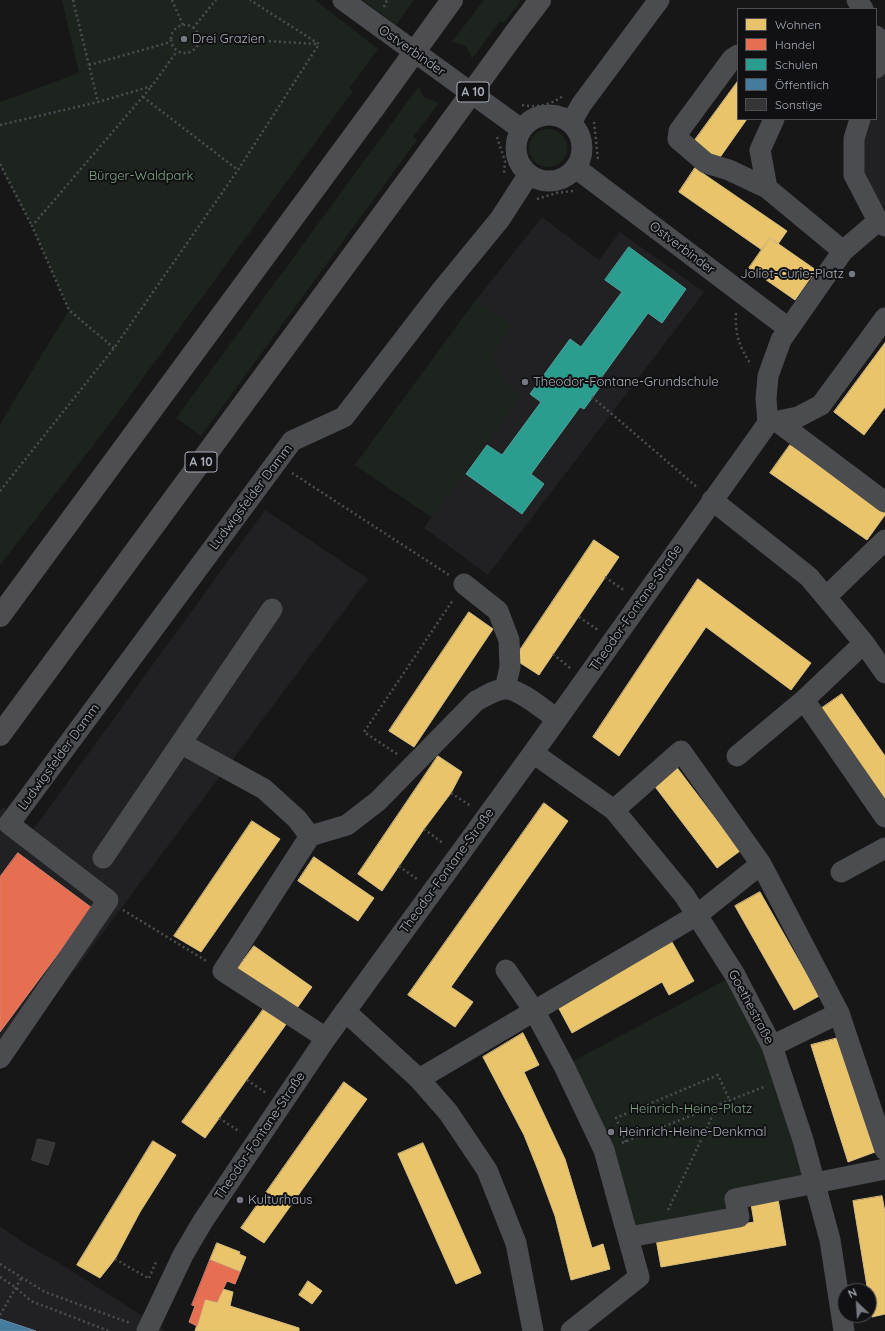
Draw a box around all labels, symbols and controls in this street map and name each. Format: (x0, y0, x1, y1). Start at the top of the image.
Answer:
legend (737, 8, 877, 120)
text: Wohnen (775, 17, 821, 32)
street label: Ostverbinder (376, 22, 448, 80)
place label: Drei Grazien (192, 31, 265, 47)
marker: Drei Grazien (179, 34, 189, 44)
text: Handel (775, 37, 815, 52)
text: Schulen (775, 57, 818, 72)
text: Öffentlich (775, 77, 829, 92)
road number: A 10 (457, 82, 489, 102)
text: Sonstige (775, 97, 822, 112)
park label: Bürger-Waldpark (89, 168, 193, 184)
street label: Ostverbinder (646, 218, 718, 278)
place label: Joliot-Curie-Platz (740, 266, 844, 282)
marker: Joliot-Curie-Platz (847, 269, 857, 279)
place label: Theodor-Fontane-Grundschule (533, 374, 719, 390)
marker: Theodor-Fontane-Grundschule (520, 377, 530, 387)
street label: Ludwigsfelder Damm (206, 441, 296, 553)
road number: A 10 (185, 452, 217, 472)
street label: Theodor-Fontane-Straße (586, 542, 686, 674)
street label: Ludwigsfelder Damm (15, 701, 103, 813)
street label: Theodor-Fontane-Straße (396, 805, 498, 937)
street label: Goethestraße (725, 967, 777, 1047)
street label: Theodor-Fontane-Straße (211, 1069, 309, 1203)
park label: Heinrich-Heine-Platz (630, 1101, 752, 1117)
place label: Heinrich-Heine-Denkmal (619, 1124, 766, 1140)
marker: Heinrich-Heine-Denkmal (606, 1127, 616, 1137)
place label: Kulturhaus (248, 1192, 312, 1208)
marker: Kulturhaus (235, 1195, 245, 1205)
north arrow (837, 1283, 877, 1323)
text: N (846, 1285, 859, 1301)

